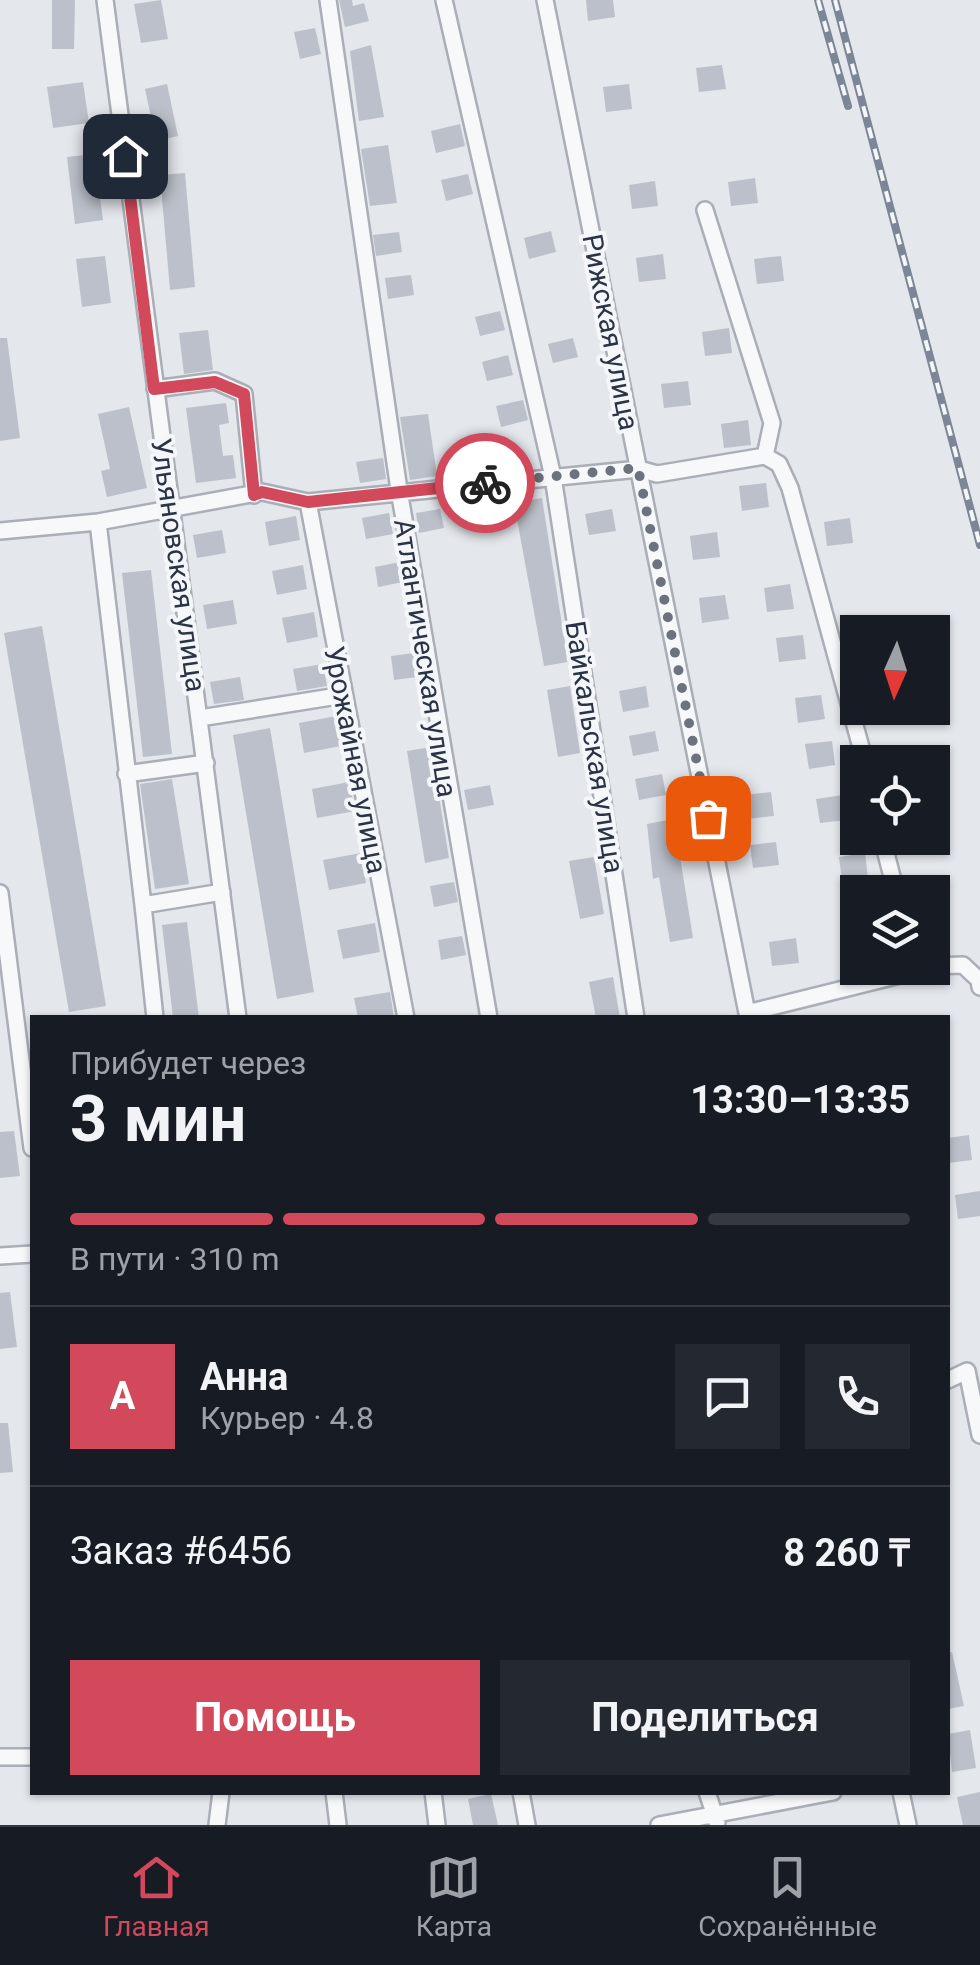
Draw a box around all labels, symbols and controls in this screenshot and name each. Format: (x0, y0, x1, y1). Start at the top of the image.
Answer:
pin (83, 114, 168, 199)
icon: home (98, 129, 153, 184)
street label: Рижская улица (575, 231, 646, 433)
courier (435, 433, 535, 533)
street label: Ульяновская улица (144, 436, 213, 694)
icon: bike (458, 456, 513, 511)
street label: Атлантическая улица (387, 517, 464, 800)
north arrow (840, 615, 950, 725)
map controls (840, 615, 950, 985)
street label: Байкальская улица (558, 619, 631, 876)
street label: Урожайная улица (317, 644, 394, 877)
button: locate (840, 745, 950, 855)
pin (666, 776, 751, 861)
icon: bag (681, 791, 736, 846)
button: layers (840, 875, 950, 985)
text: Прибудет через (70, 1044, 306, 1082)
text: 13:30–13:35 (690, 1078, 910, 1122)
text: 3 мин (70, 1081, 246, 1157)
text: В пути · 310 m (70, 1240, 280, 1278)
button: chat (675, 1344, 780, 1449)
button: phone (805, 1344, 910, 1449)
text: Анна (200, 1355, 288, 1399)
text: А (110, 1374, 135, 1418)
text: Курьер · 4.8 (200, 1399, 374, 1437)
text: Заказ #6456 (70, 1529, 292, 1573)
text: 8 260 ₸ (783, 1531, 910, 1575)
button: Помощь (70, 1660, 480, 1775)
button: Поделиться (500, 1660, 910, 1775)
tab: Главная (103, 1850, 210, 1943)
tab: Карта (416, 1850, 492, 1943)
tab: Сохранённые (698, 1850, 877, 1943)

